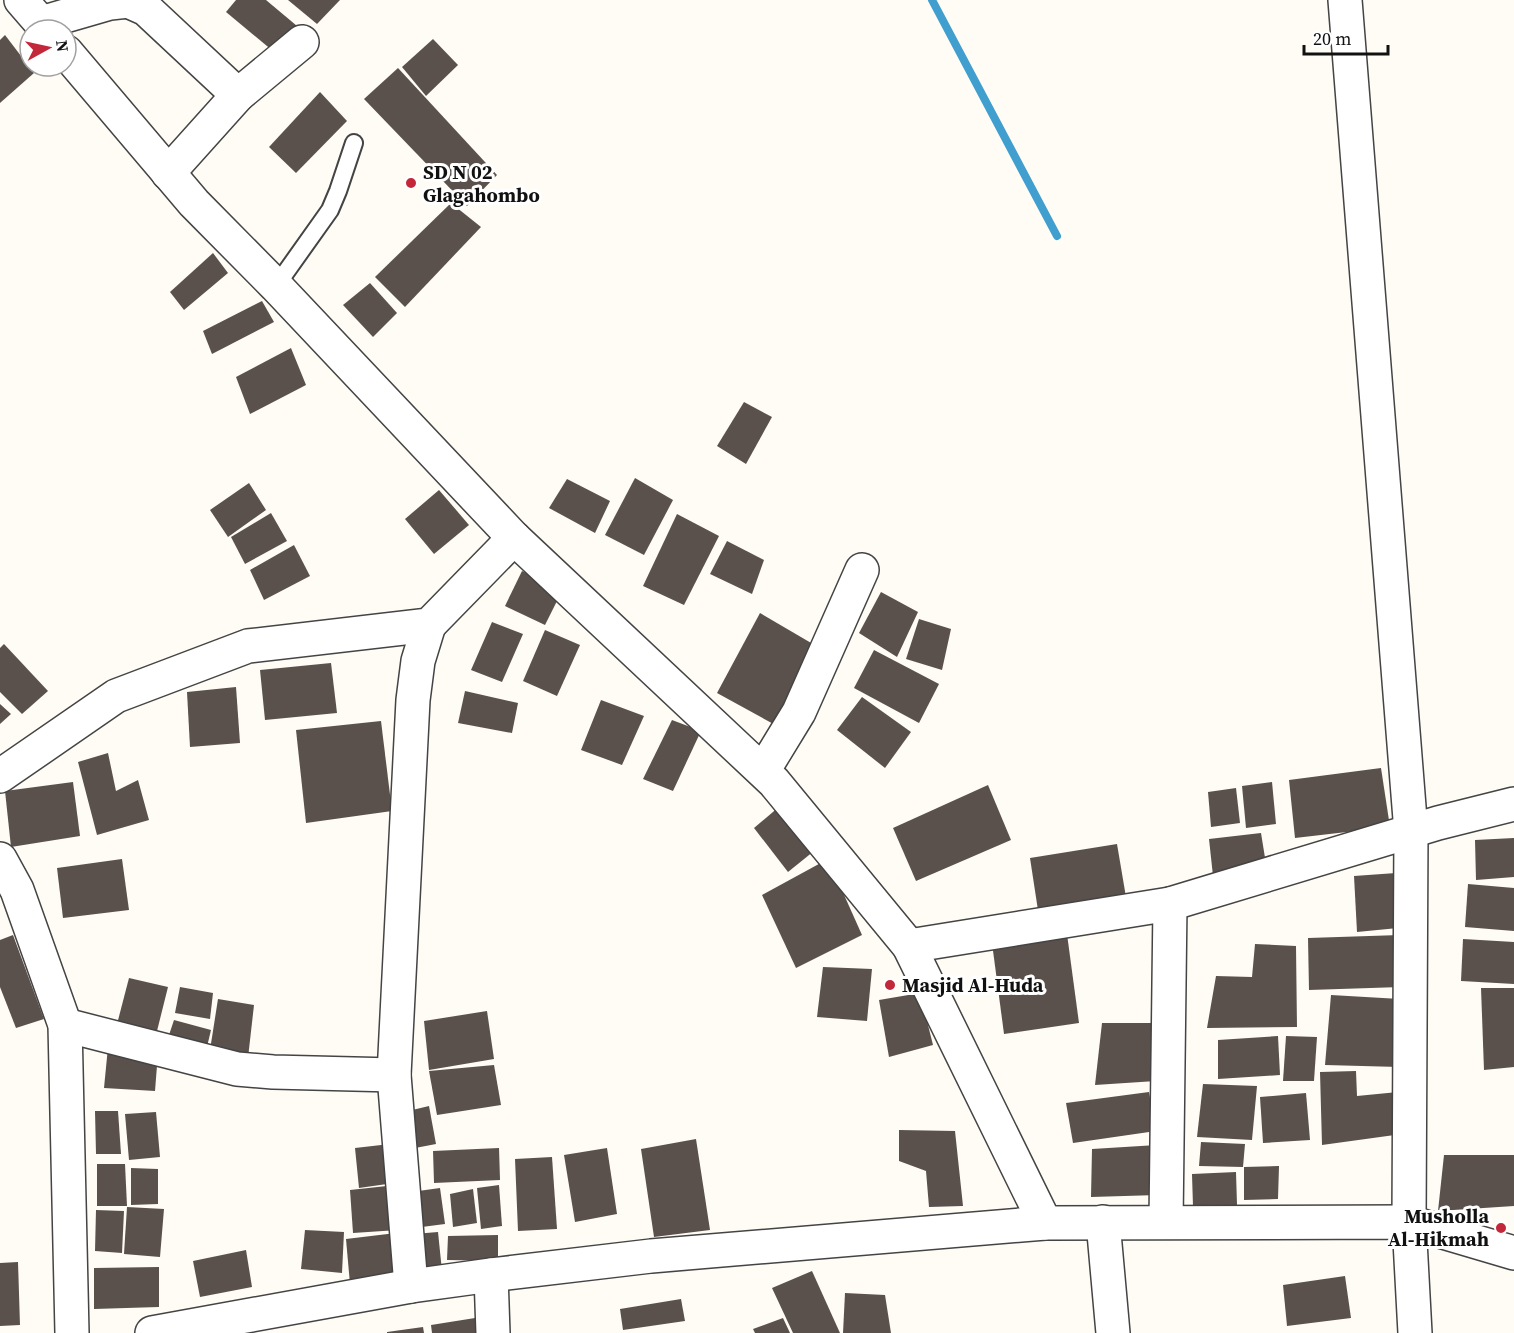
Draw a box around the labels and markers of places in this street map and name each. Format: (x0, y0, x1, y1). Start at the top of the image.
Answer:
place label: SD N 02 Glagahombo (423, 158, 540, 209)
marker: SD N 02 Glagahombo (404, 176, 418, 190)
place label: Masjid Al-Huda (902, 971, 1044, 999)
marker: Masjid Al-Huda (883, 978, 897, 992)
place label: Musholla Al-Hikmah (1388, 1202, 1489, 1253)
marker: Musholla Al-Hikmah (1494, 1221, 1508, 1235)

